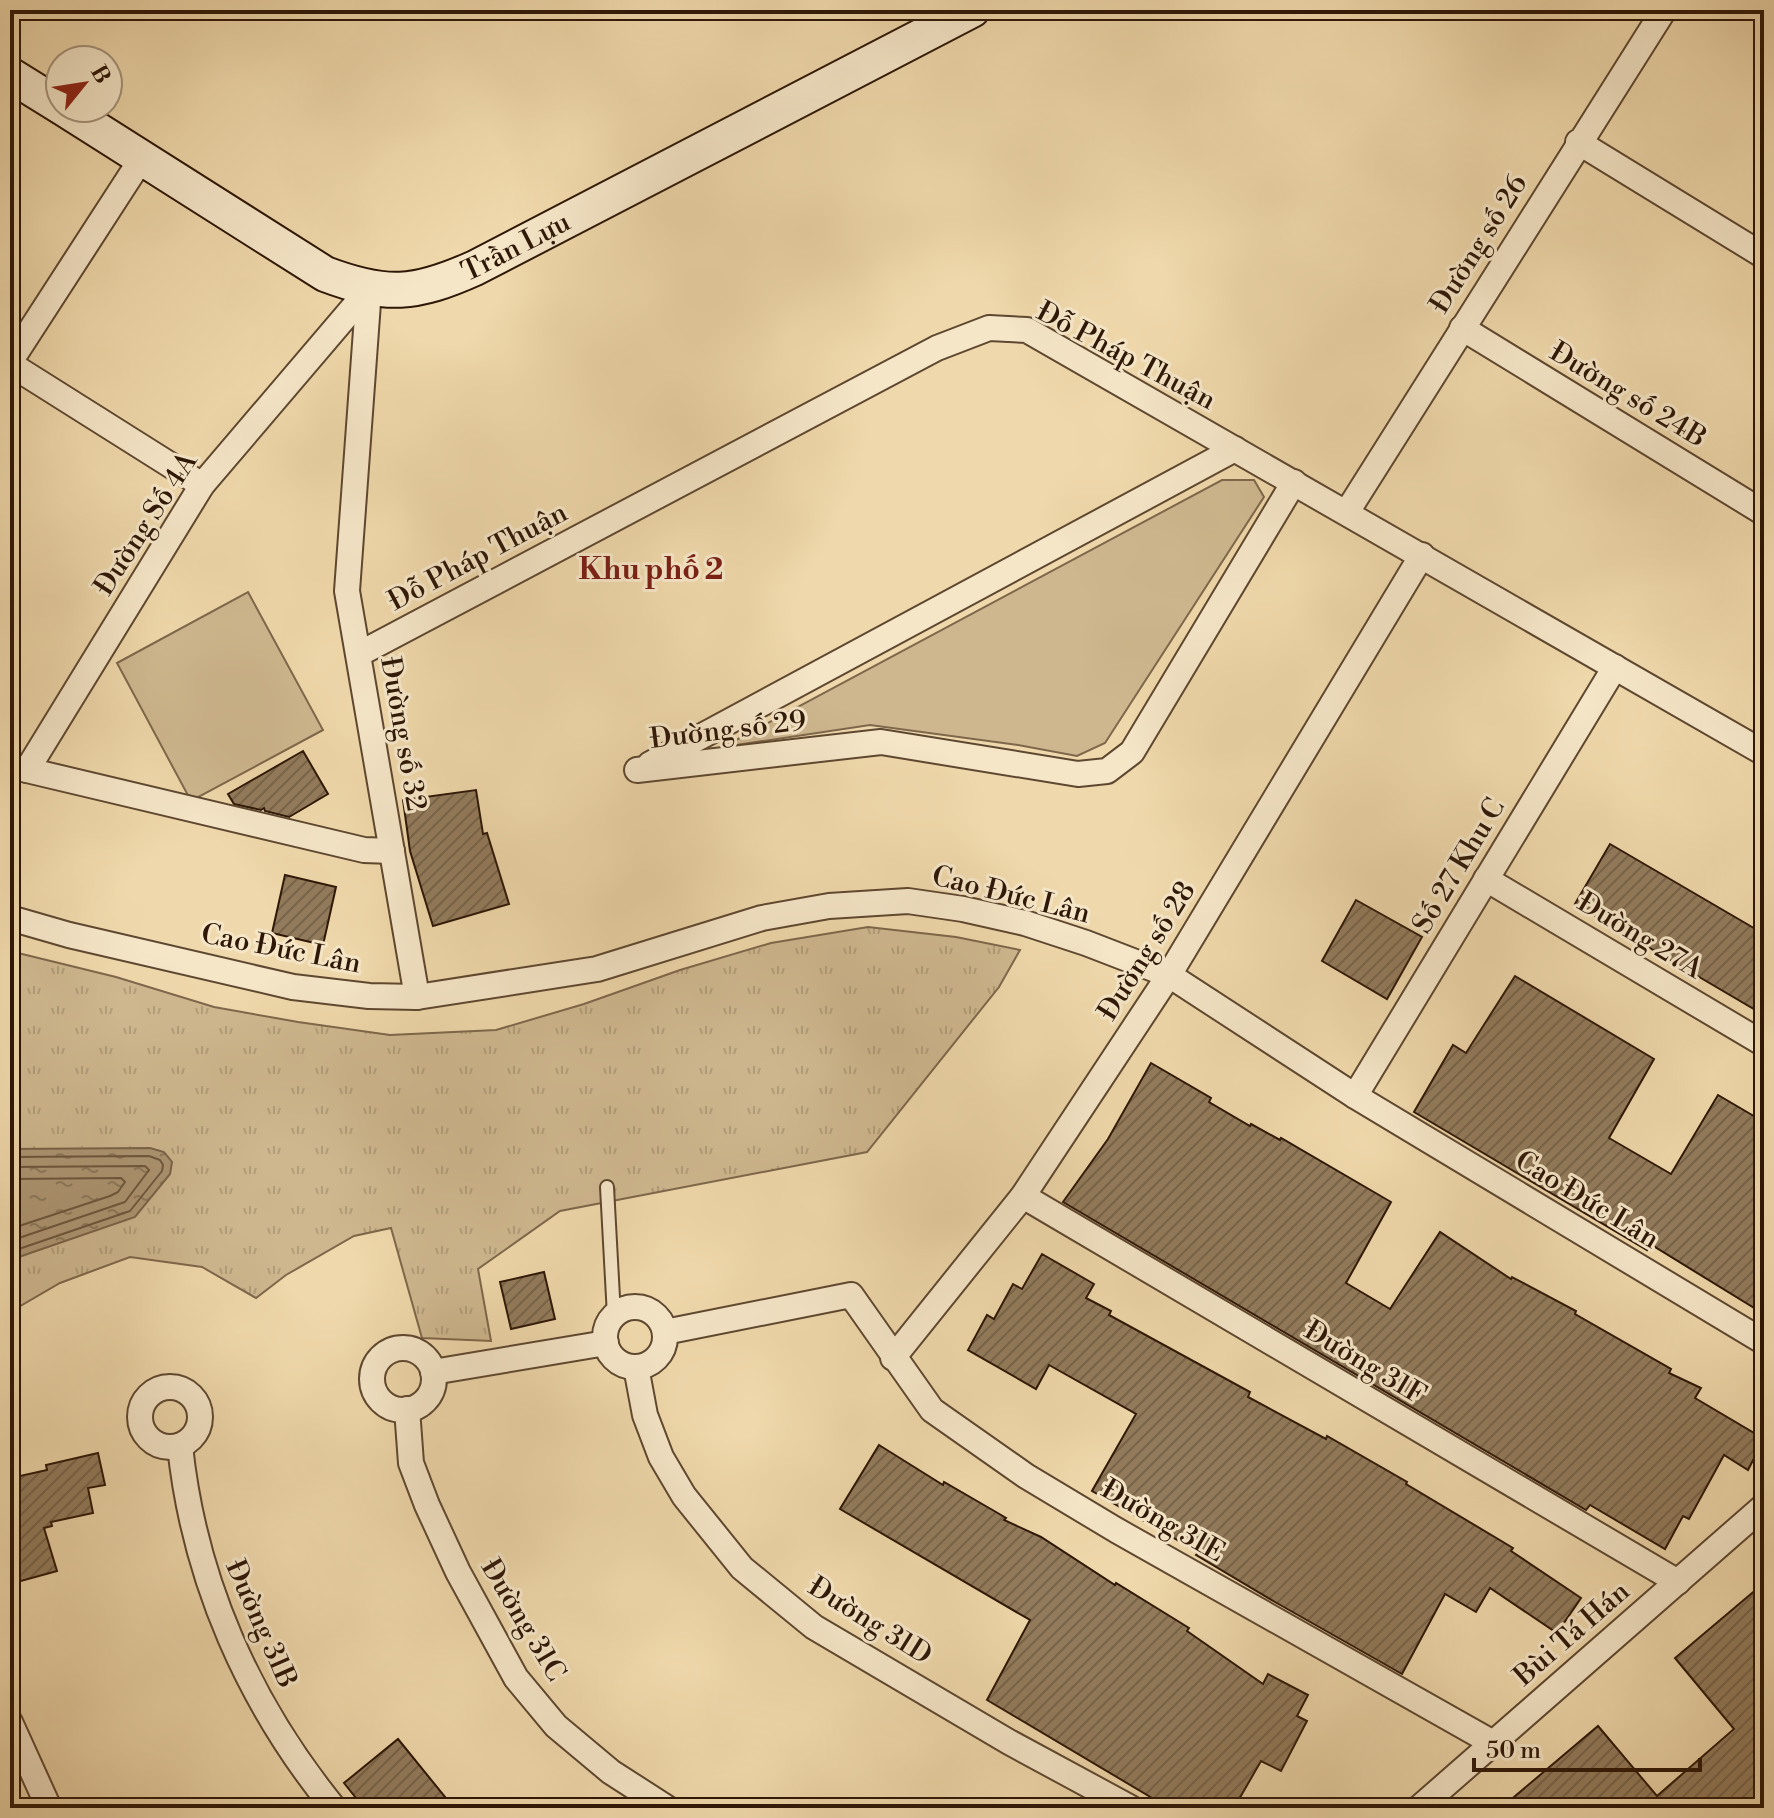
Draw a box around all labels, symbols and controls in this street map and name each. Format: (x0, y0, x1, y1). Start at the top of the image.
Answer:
north arrow (44, 44, 124, 124)
text: B (84, 61, 116, 89)
street label: Đường số 26 (1423, 168, 1535, 320)
street label: Trần Lựu (456, 204, 576, 289)
street label: Đỗ Pháp Thuận (1030, 294, 1222, 418)
street label: Đường số 24B (1543, 334, 1713, 456)
street label: Đường Số 4A (87, 445, 206, 602)
street label: Đỗ Pháp Thuận (382, 495, 574, 619)
district label: Khu phố 2 (579, 551, 723, 589)
street label: Đường số 32 (372, 654, 434, 814)
street label: Đường số 29 (648, 703, 808, 757)
street label: Số 27 Khu C (1405, 792, 1513, 940)
street label: Cao Đức Lân (928, 858, 1094, 932)
street label: Đường số 28 (1090, 875, 1204, 1027)
street label: Đường 27A (1571, 885, 1710, 987)
street label: Cao Đức Lân (198, 916, 364, 982)
street label: Cao Đức Lân (1509, 1143, 1666, 1257)
street label: Đường 31F (1298, 1313, 1432, 1413)
street label: Đường 31E (1095, 1472, 1231, 1570)
street label: Đường 31C (473, 1552, 573, 1688)
street label: Đường 31B (217, 1554, 305, 1694)
street label: Đường 31D (802, 1569, 938, 1673)
street label: Bùi Tá Hán (1506, 1574, 1637, 1694)
scale bar (1474, 1722, 1700, 1772)
text: 50 m (1486, 1736, 1541, 1766)

